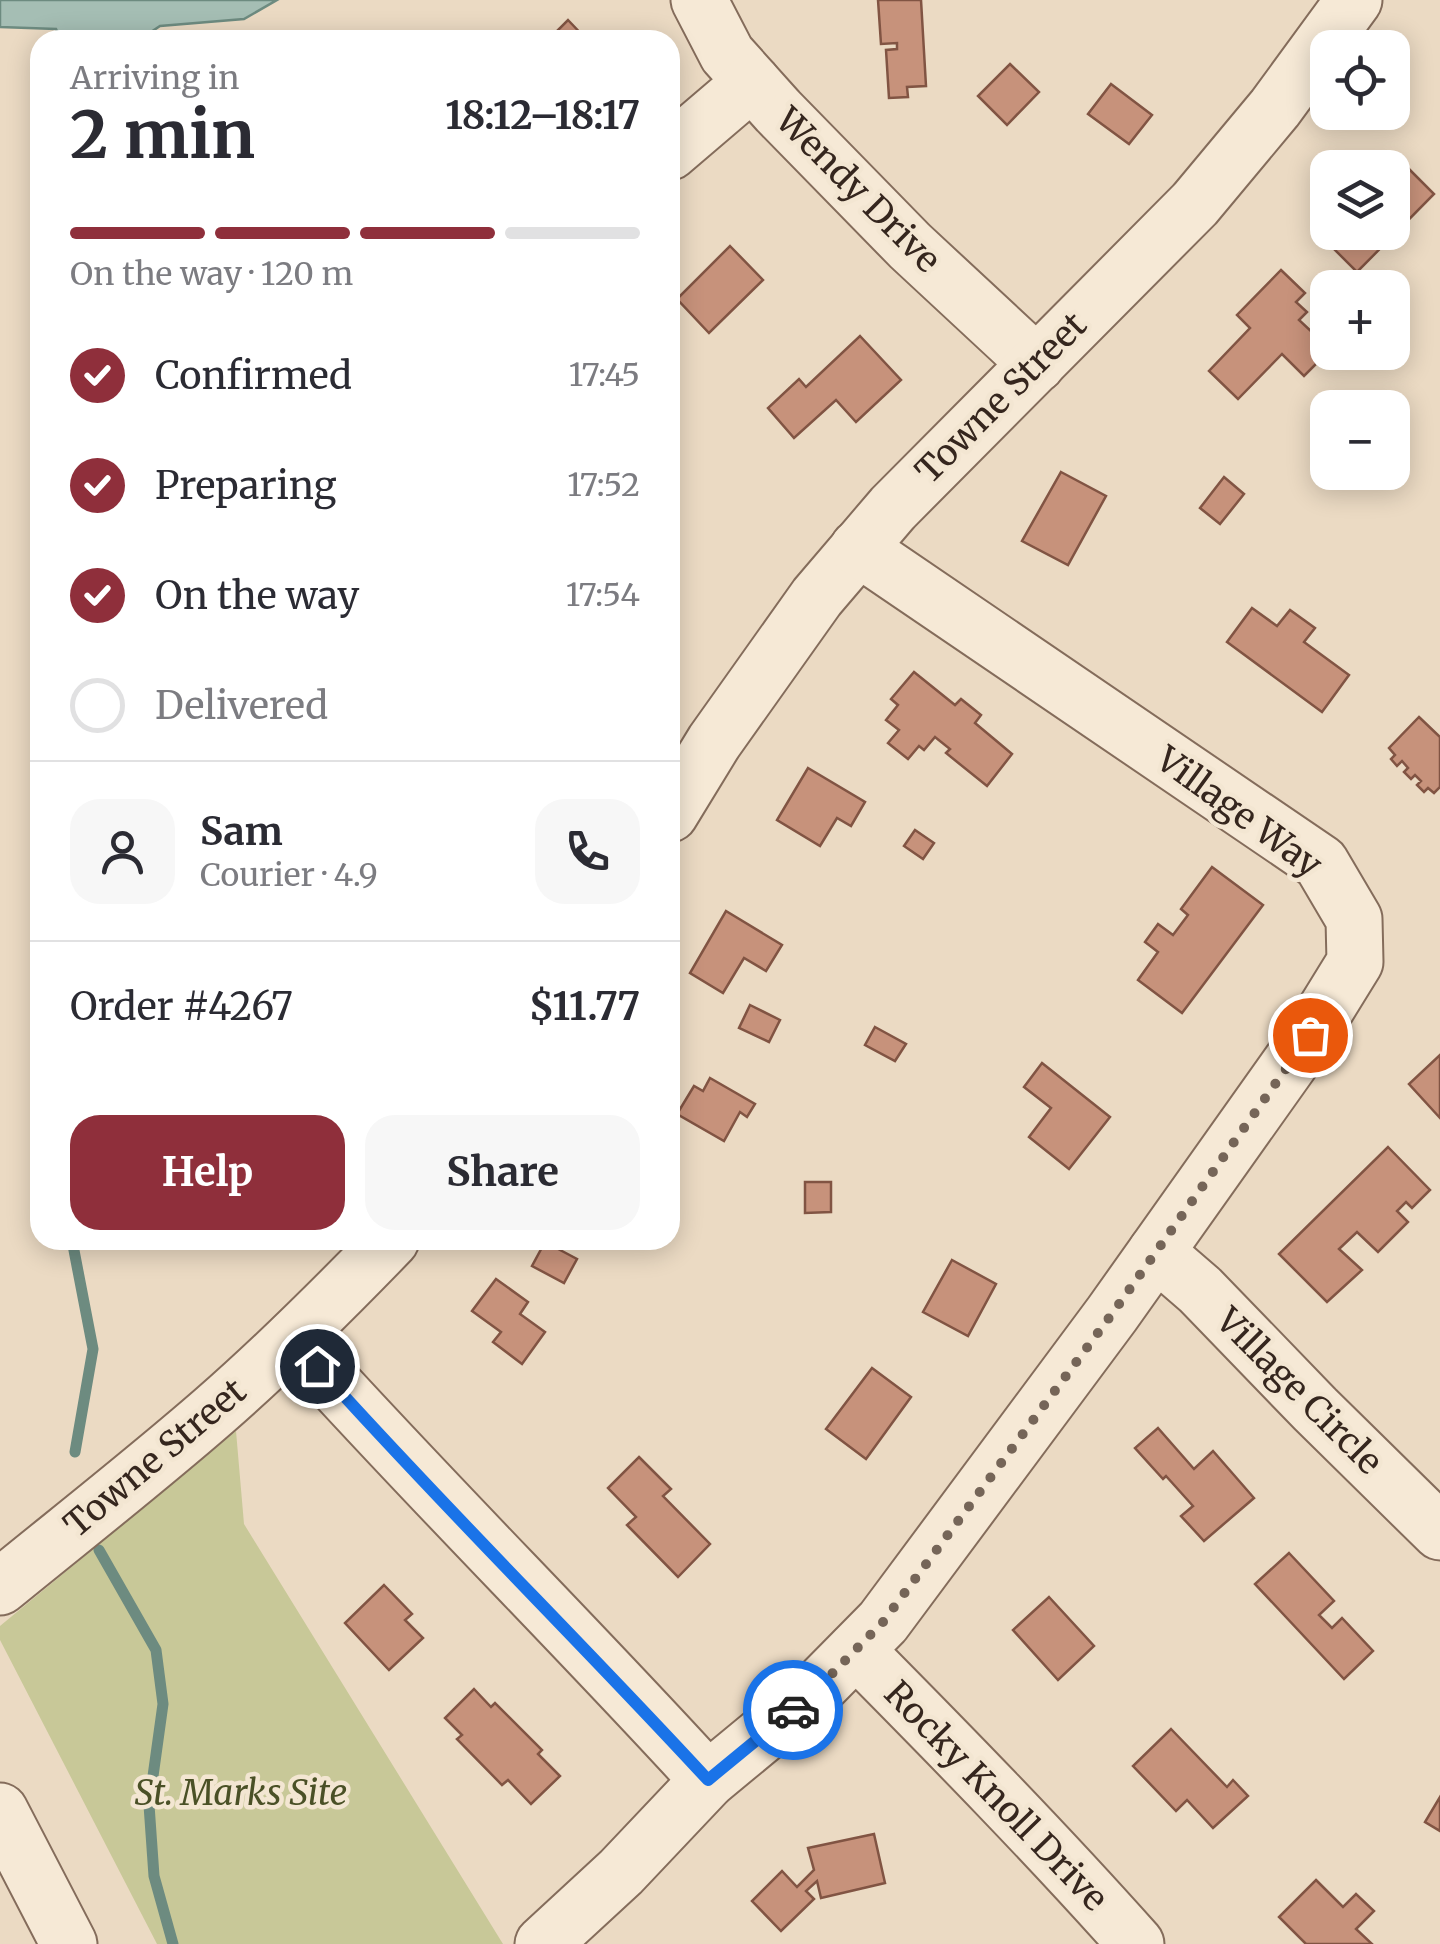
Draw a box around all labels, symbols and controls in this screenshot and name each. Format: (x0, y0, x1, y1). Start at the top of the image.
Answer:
map controls (1310, 30, 1410, 490)
button: locate (1310, 30, 1410, 130)
text: Arriving in (70, 58, 239, 98)
text: 18:12–18:17 (445, 92, 640, 139)
text: 2 min (70, 94, 255, 176)
street label: Wendy Drive (766, 98, 950, 282)
button: layers (1310, 150, 1410, 250)
text: On the way · 120 m (70, 254, 353, 294)
button: + (1310, 270, 1410, 370)
street label: Towne Street (906, 303, 1096, 493)
icon: check (70, 348, 125, 403)
text: Confirmed (155, 352, 352, 399)
text: 17:45 (569, 355, 640, 395)
button: − (1310, 390, 1410, 490)
icon: check (70, 458, 125, 513)
text: Preparing (155, 462, 337, 509)
text: 17:52 (567, 465, 640, 505)
icon: check (70, 568, 125, 623)
text: On the way (155, 572, 359, 619)
text: 17:54 (566, 575, 640, 615)
text: Delivered (155, 682, 328, 729)
street label: Village Way (1147, 737, 1331, 887)
button: person (70, 799, 175, 904)
button: phone (535, 799, 640, 904)
text: Sam (200, 808, 283, 855)
text: Courier · 4.9 (200, 855, 378, 895)
text: Order #4267 (70, 983, 293, 1030)
text: $11.77 (529, 983, 640, 1030)
pin (1268, 993, 1353, 1078)
icon: bag (1283, 1008, 1338, 1063)
button: Help (70, 1115, 345, 1230)
button: Share (365, 1115, 640, 1230)
street label: Village Circle (1206, 1298, 1391, 1483)
pin (275, 1324, 360, 1409)
icon: home (290, 1339, 345, 1394)
street label: Towne Street (55, 1369, 255, 1547)
courier (743, 1660, 843, 1760)
street label: Rocky Knoll Drive (875, 1672, 1117, 1920)
icon: car (766, 1683, 821, 1738)
park label: St. Marks Site (135, 1771, 347, 1815)

